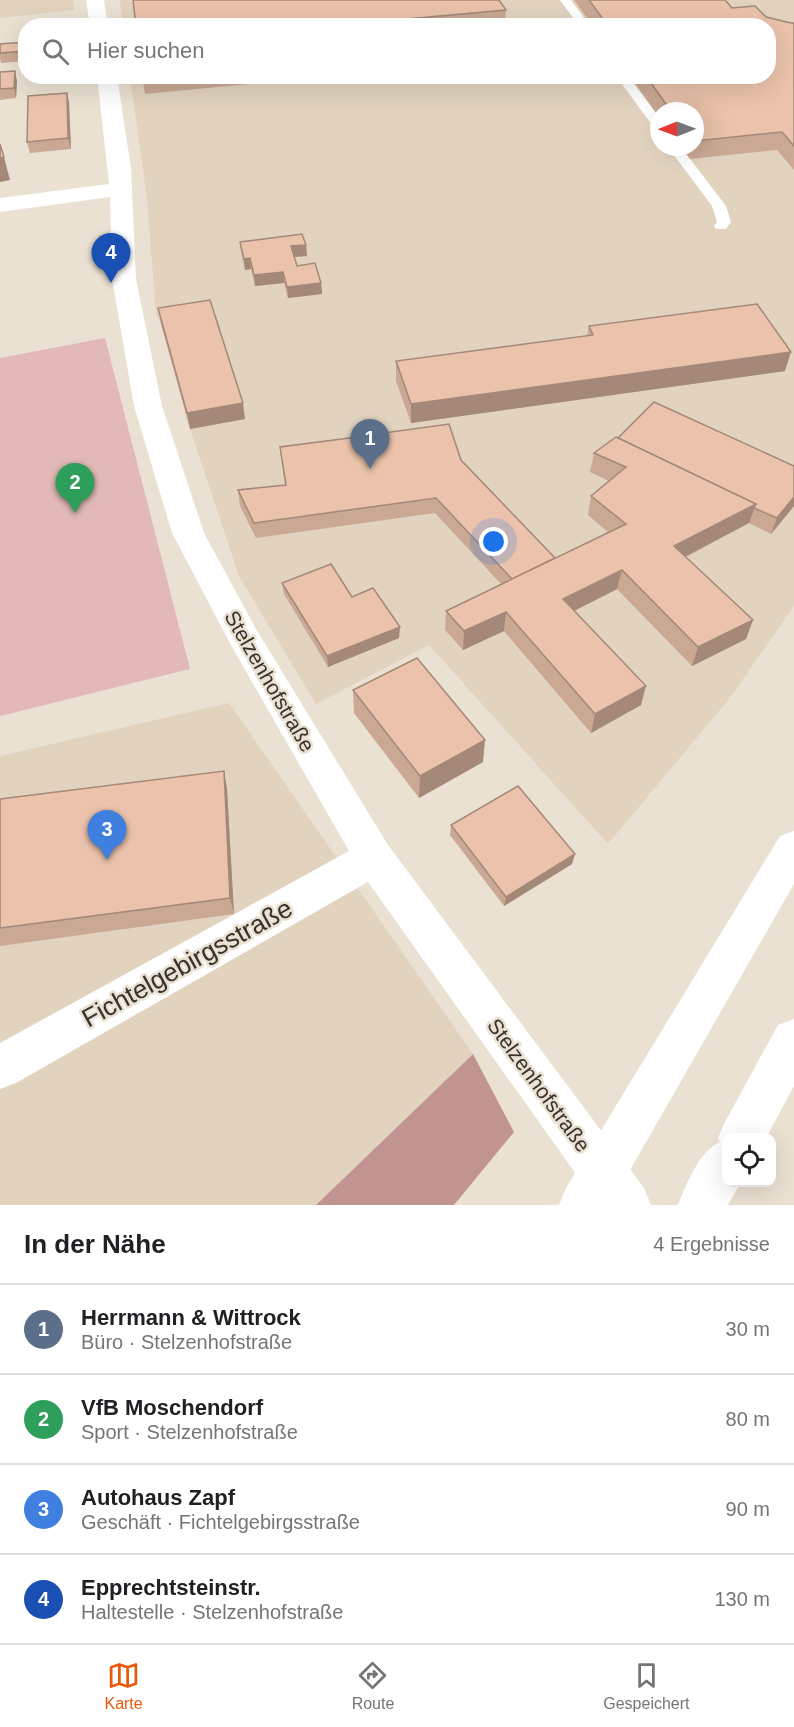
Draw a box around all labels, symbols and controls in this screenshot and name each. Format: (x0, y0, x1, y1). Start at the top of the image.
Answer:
search box (18, 18, 776, 84)
icon: search (39, 35, 72, 68)
text: Hier suchen (87, 38, 204, 63)
north arrow (650, 102, 704, 156)
pin: 4 (92, 234, 130, 283)
pin: 1 (350, 420, 389, 469)
pin: 2 (56, 464, 94, 513)
your location (479, 527, 508, 556)
street label: Stelzenhofstraße (220, 607, 320, 755)
pin: 3 (88, 810, 126, 860)
street label: Fichtelgebirgsstraße (77, 893, 297, 1033)
street label: Stelzenhofstraße (483, 1014, 595, 1156)
map controls (722, 1133, 776, 1187)
button: locate (722, 1133, 776, 1187)
text: In der Nähe (24, 1229, 166, 1259)
text: 4 Ergebnisse (653, 1233, 770, 1255)
text: Herrmann & Wittrock (81, 1305, 301, 1330)
text: 1 (38, 1318, 49, 1340)
text: 30 m (726, 1318, 770, 1340)
text: Büro · Stelzenhofstraße (81, 1331, 292, 1353)
text: VfB Moschendorf (81, 1395, 263, 1420)
text: 2 (38, 1408, 49, 1430)
text: 80 m (726, 1408, 770, 1430)
text: Sport · Stelzenhofstraße (81, 1421, 298, 1443)
text: Autohaus Zapf (81, 1485, 235, 1510)
text: 3 (38, 1498, 49, 1520)
text: 90 m (726, 1498, 770, 1520)
text: Geschäft · Fichtelgebirgsstraße (81, 1511, 360, 1533)
text: Epprechtsteinstr. (81, 1575, 261, 1600)
text: 4 (38, 1588, 49, 1610)
text: 130 m (714, 1588, 770, 1610)
text: Haltestelle · Stelzenhofstraße (81, 1601, 343, 1623)
tab: Karte (104, 1659, 143, 1713)
tab: Route (352, 1659, 394, 1713)
tab: Gespeichert (603, 1659, 690, 1713)

